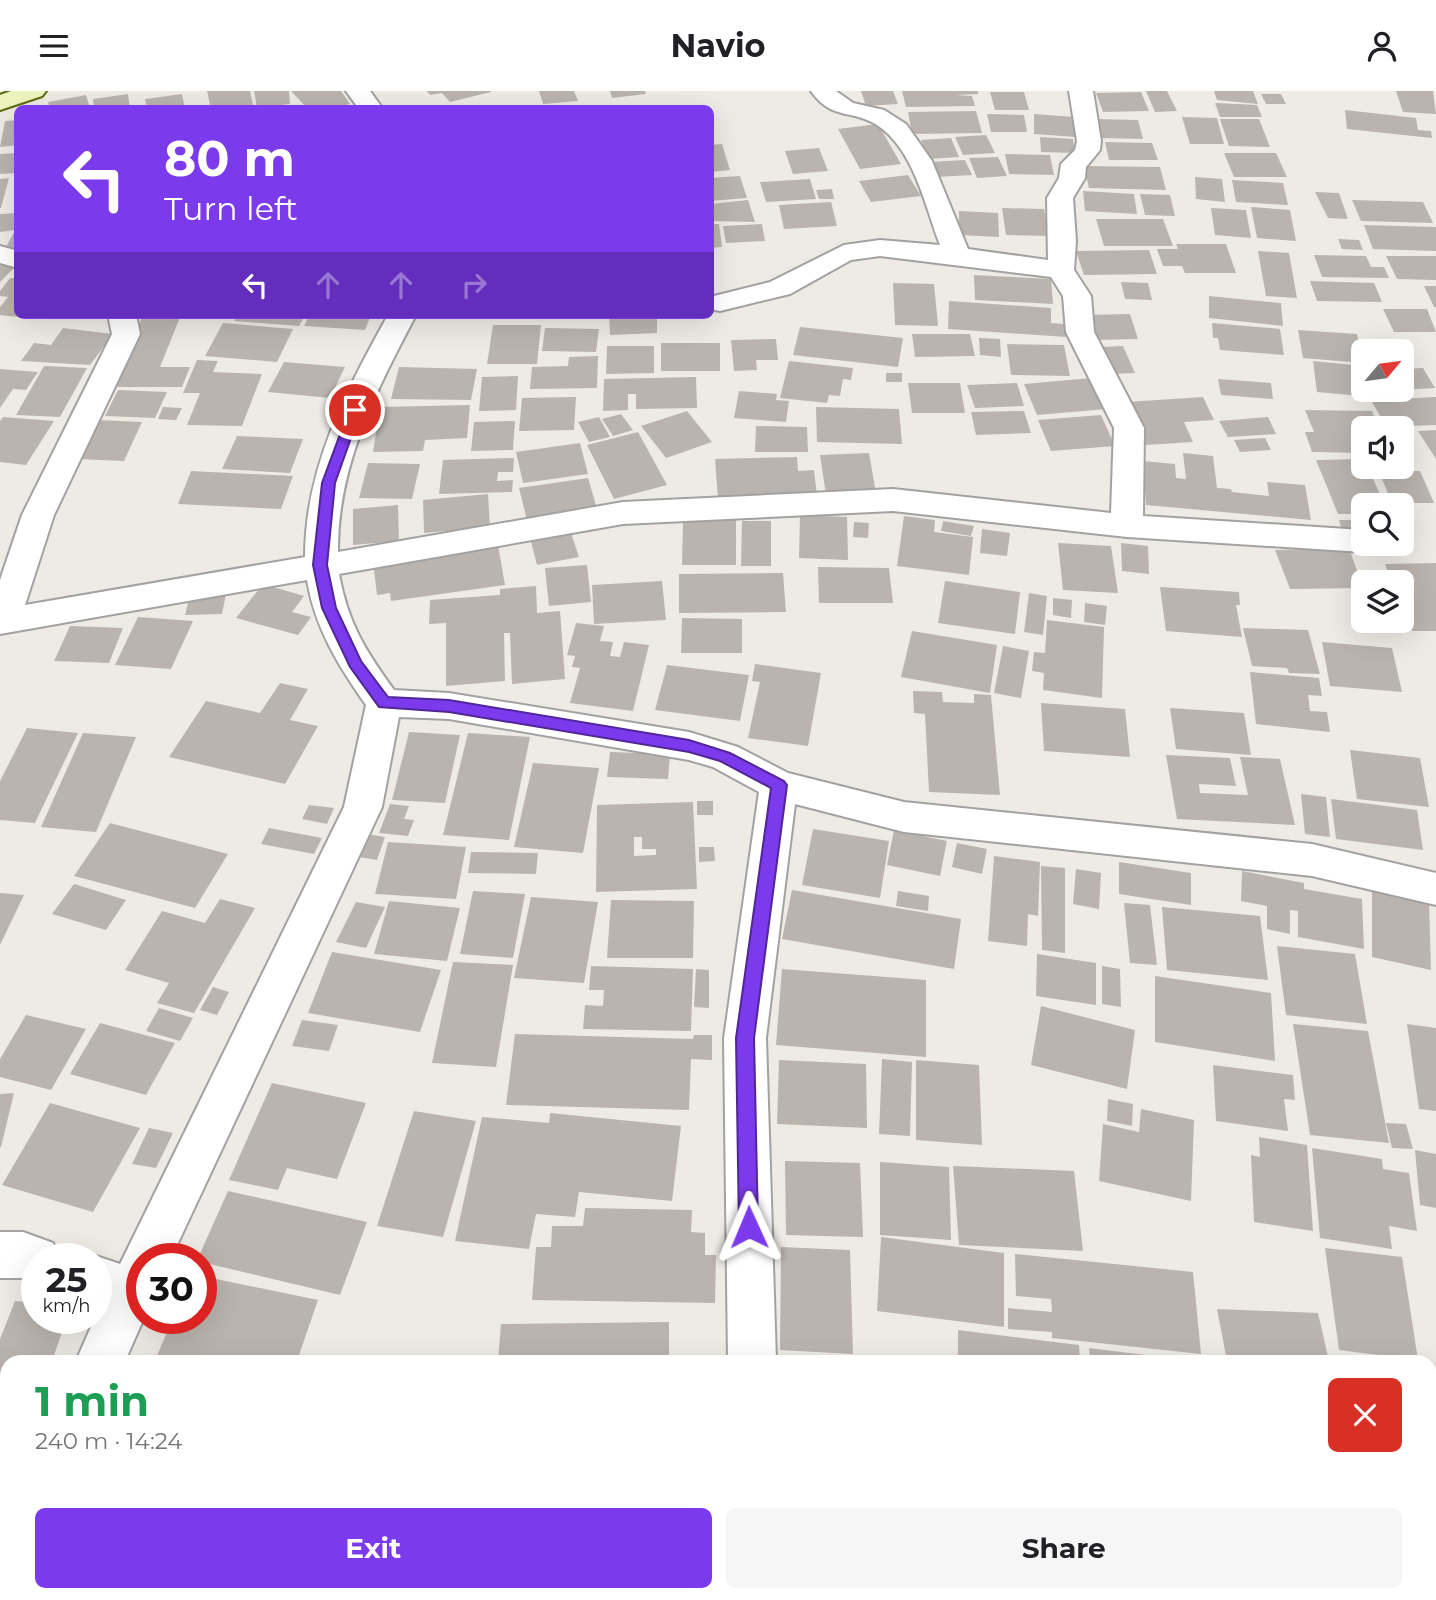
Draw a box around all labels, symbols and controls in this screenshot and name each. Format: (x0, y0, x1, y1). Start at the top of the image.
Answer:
text: Navio (670, 26, 766, 65)
icon: menu (35, 27, 73, 65)
icon: person (1363, 27, 1401, 65)
text: 80 m (164, 129, 295, 188)
icon: left (49, 133, 140, 224)
text: Turn left (164, 189, 298, 228)
icon: left (236, 266, 274, 304)
icon: ahead (309, 266, 347, 304)
icon: ahead (382, 266, 420, 304)
icon: right (455, 266, 493, 304)
north arrow (1351, 339, 1414, 403)
map controls (1351, 339, 1414, 633)
pin (325, 380, 385, 440)
icon: arrive (336, 391, 374, 429)
button: sound (1351, 416, 1414, 479)
button: search (1351, 493, 1414, 556)
button: layers (1351, 570, 1414, 633)
position arrow (712, 1190, 786, 1264)
speed limit sign: 30 (126, 1243, 217, 1334)
text: 25 (46, 1258, 87, 1301)
text: km/h (42, 1295, 91, 1317)
text: 1 min (35, 1375, 149, 1427)
button: close (1328, 1378, 1402, 1452)
text: 240 m · 14:24 (35, 1427, 183, 1455)
button: Exit (35, 1508, 712, 1588)
button: Share (726, 1508, 1402, 1588)

